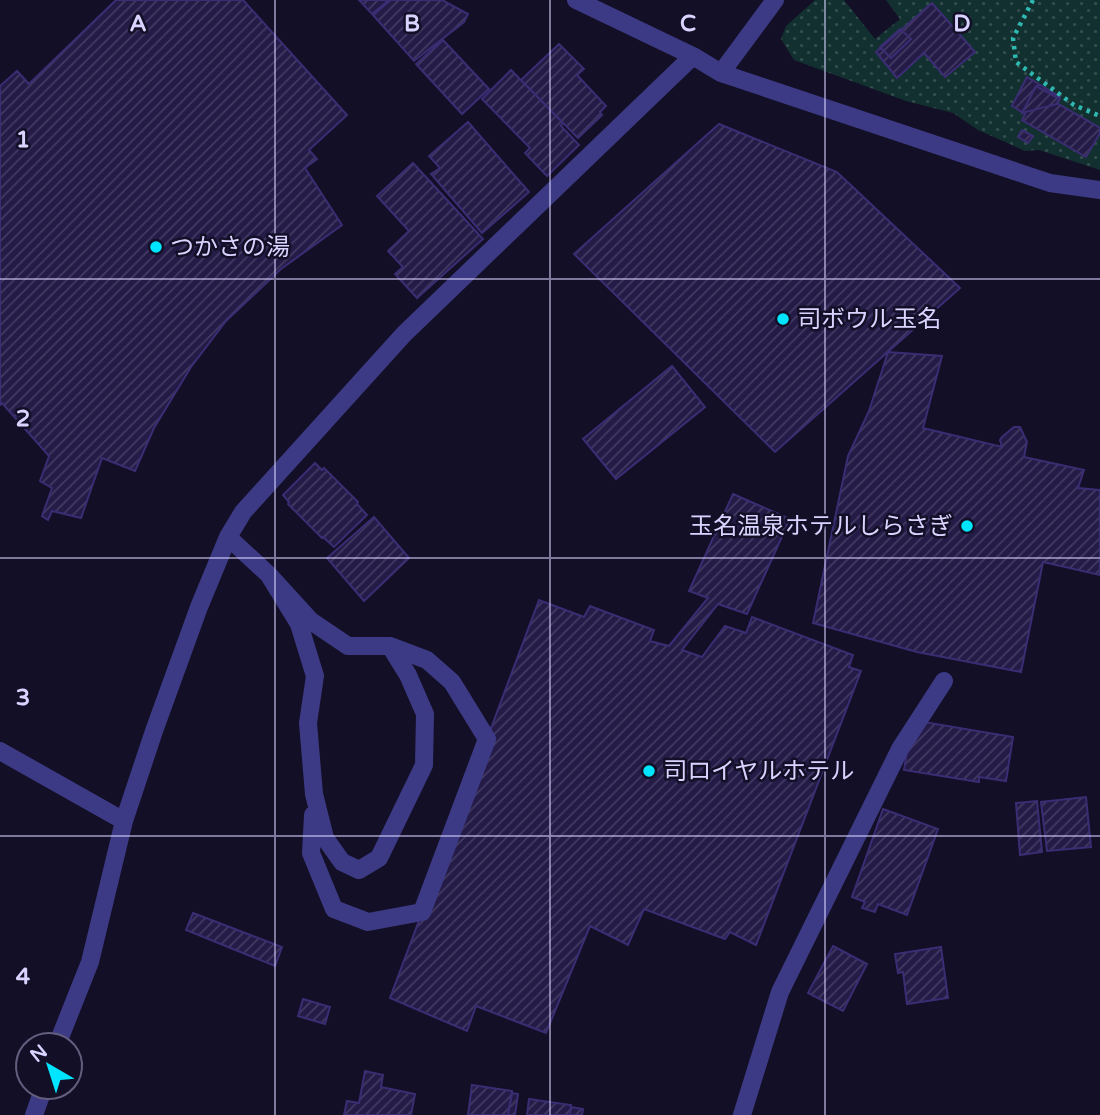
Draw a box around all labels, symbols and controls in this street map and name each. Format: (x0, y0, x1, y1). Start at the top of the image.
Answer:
text: A (129, 10, 147, 38)
text: B (404, 10, 420, 38)
text: C (680, 10, 696, 38)
text: D (953, 10, 971, 38)
text: 1 (16, 126, 30, 154)
place label: つかさの湯 (170, 233, 290, 262)
marker: つかさの湯 (148, 239, 164, 255)
place label: 司ボウル玉名 (797, 305, 941, 334)
marker: 司ボウル玉名 (775, 311, 791, 327)
text: 2 (16, 405, 30, 433)
place label: 玉名温泉ホテルしらさぎ (689, 512, 953, 541)
marker: 玉名温泉ホテルしらさぎ (959, 518, 975, 534)
text: 3 (16, 684, 30, 712)
place label: 司ロイヤルホテル (663, 757, 854, 786)
marker: 司ロイヤルホテル (641, 763, 657, 779)
text: 4 (16, 963, 31, 991)
north arrow (14, 1031, 84, 1101)
text: N (26, 1040, 52, 1067)

